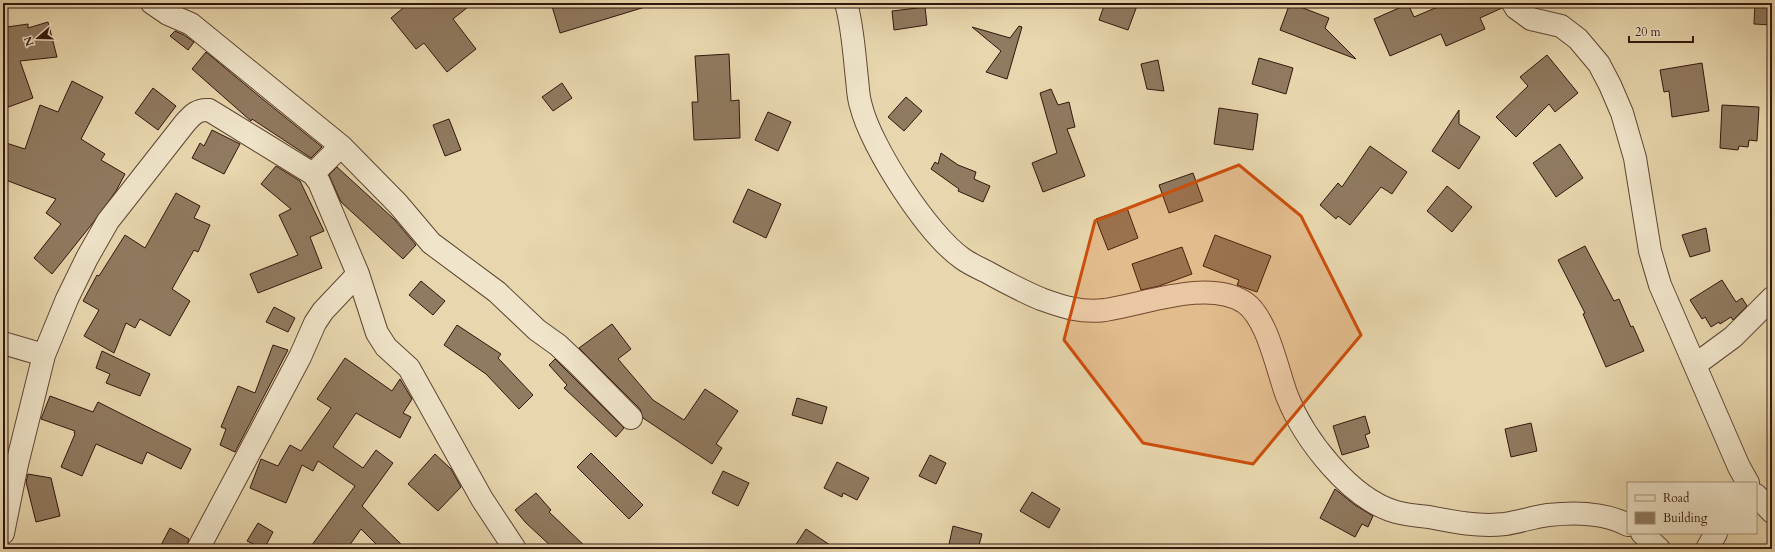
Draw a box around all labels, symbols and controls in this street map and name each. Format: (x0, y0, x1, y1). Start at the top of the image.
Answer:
north arrow (18, 18, 58, 58)
scale bar (1629, 18, 1693, 44)
text: 20 m (1635, 24, 1662, 40)
text: N (20, 34, 38, 48)
legend (1627, 482, 1757, 534)
text: Road (1663, 490, 1690, 506)
text: Building (1663, 510, 1708, 526)

